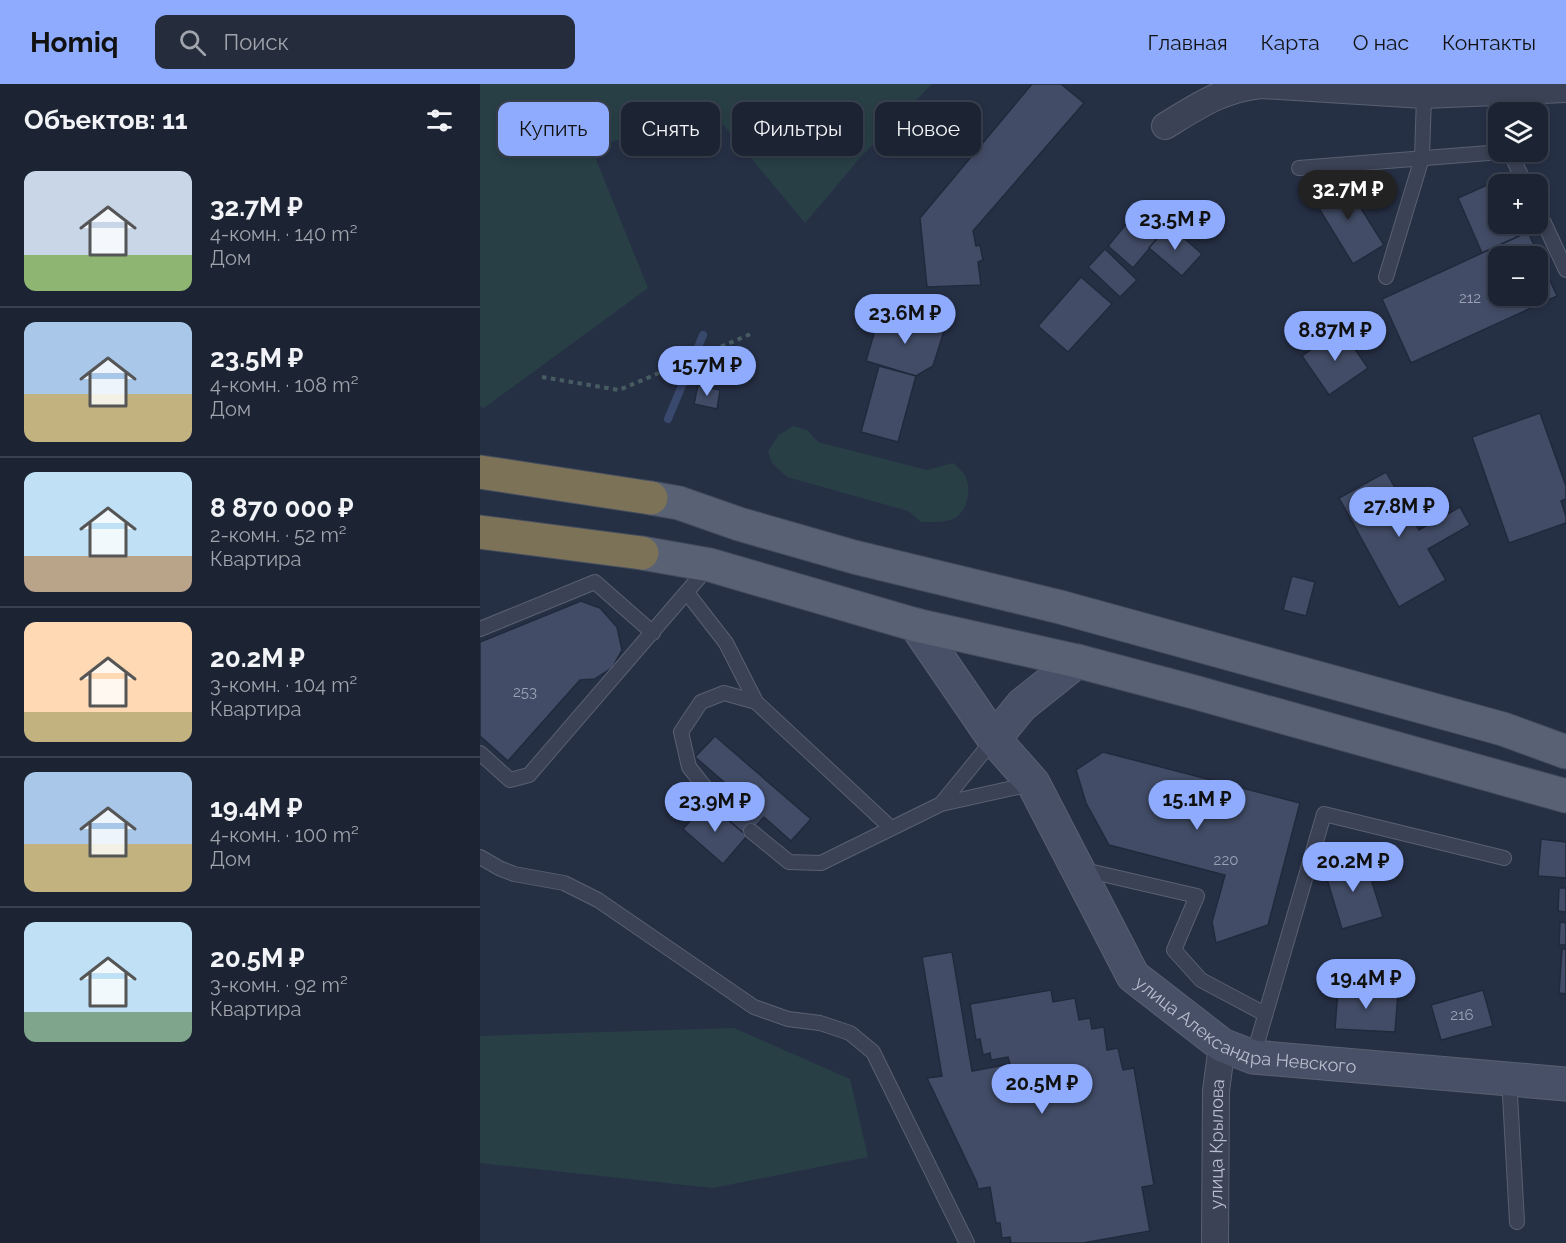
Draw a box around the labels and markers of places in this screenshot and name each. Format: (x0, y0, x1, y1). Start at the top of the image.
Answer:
pin: 32.7M ₽ (1293, 170, 1403, 221)
pin: 23.5M ₽ (1120, 200, 1230, 251)
pin: 23.6M ₽ (850, 294, 960, 345)
pin: 8.87M ₽ (1280, 311, 1390, 362)
pin: 15.7M ₽ (652, 346, 762, 397)
pin: 27.8M ₽ (1344, 487, 1454, 538)
pin: 15.1M ₽ (1142, 780, 1252, 831)
pin: 23.9M ₽ (660, 782, 770, 833)
pin: 20.2M ₽ (1298, 842, 1408, 893)
pin: 19.4M ₽ (1311, 959, 1421, 1010)
pin: 20.5M ₽ (987, 1064, 1097, 1115)

